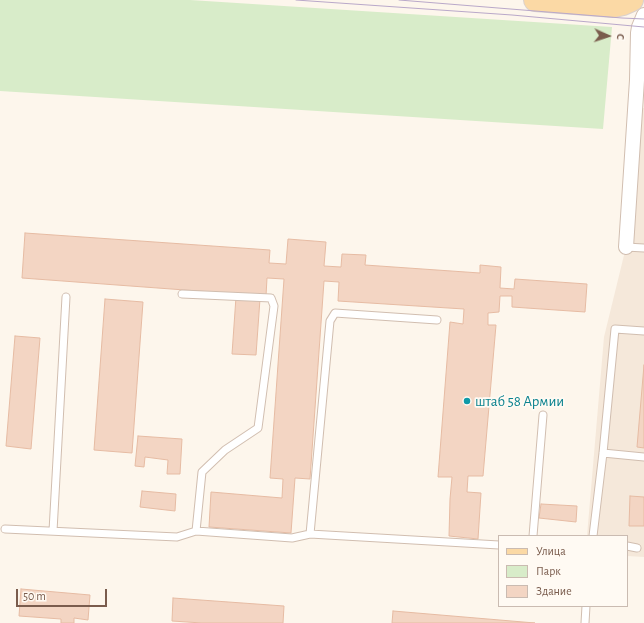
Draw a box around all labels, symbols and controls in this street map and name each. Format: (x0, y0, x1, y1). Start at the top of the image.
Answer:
north arrow (588, 16, 628, 56)
text: С (615, 33, 626, 40)
place label: штаб 58 Армии (475, 392, 564, 410)
marker: штаб 58 Армии (462, 396, 472, 406)
legend (498, 535, 628, 607)
text: Улица (536, 545, 566, 557)
text: Парк (536, 565, 561, 577)
scale bar (18, 581, 109, 607)
text: Здание (536, 585, 572, 597)
text: 50 m (23, 590, 46, 602)

